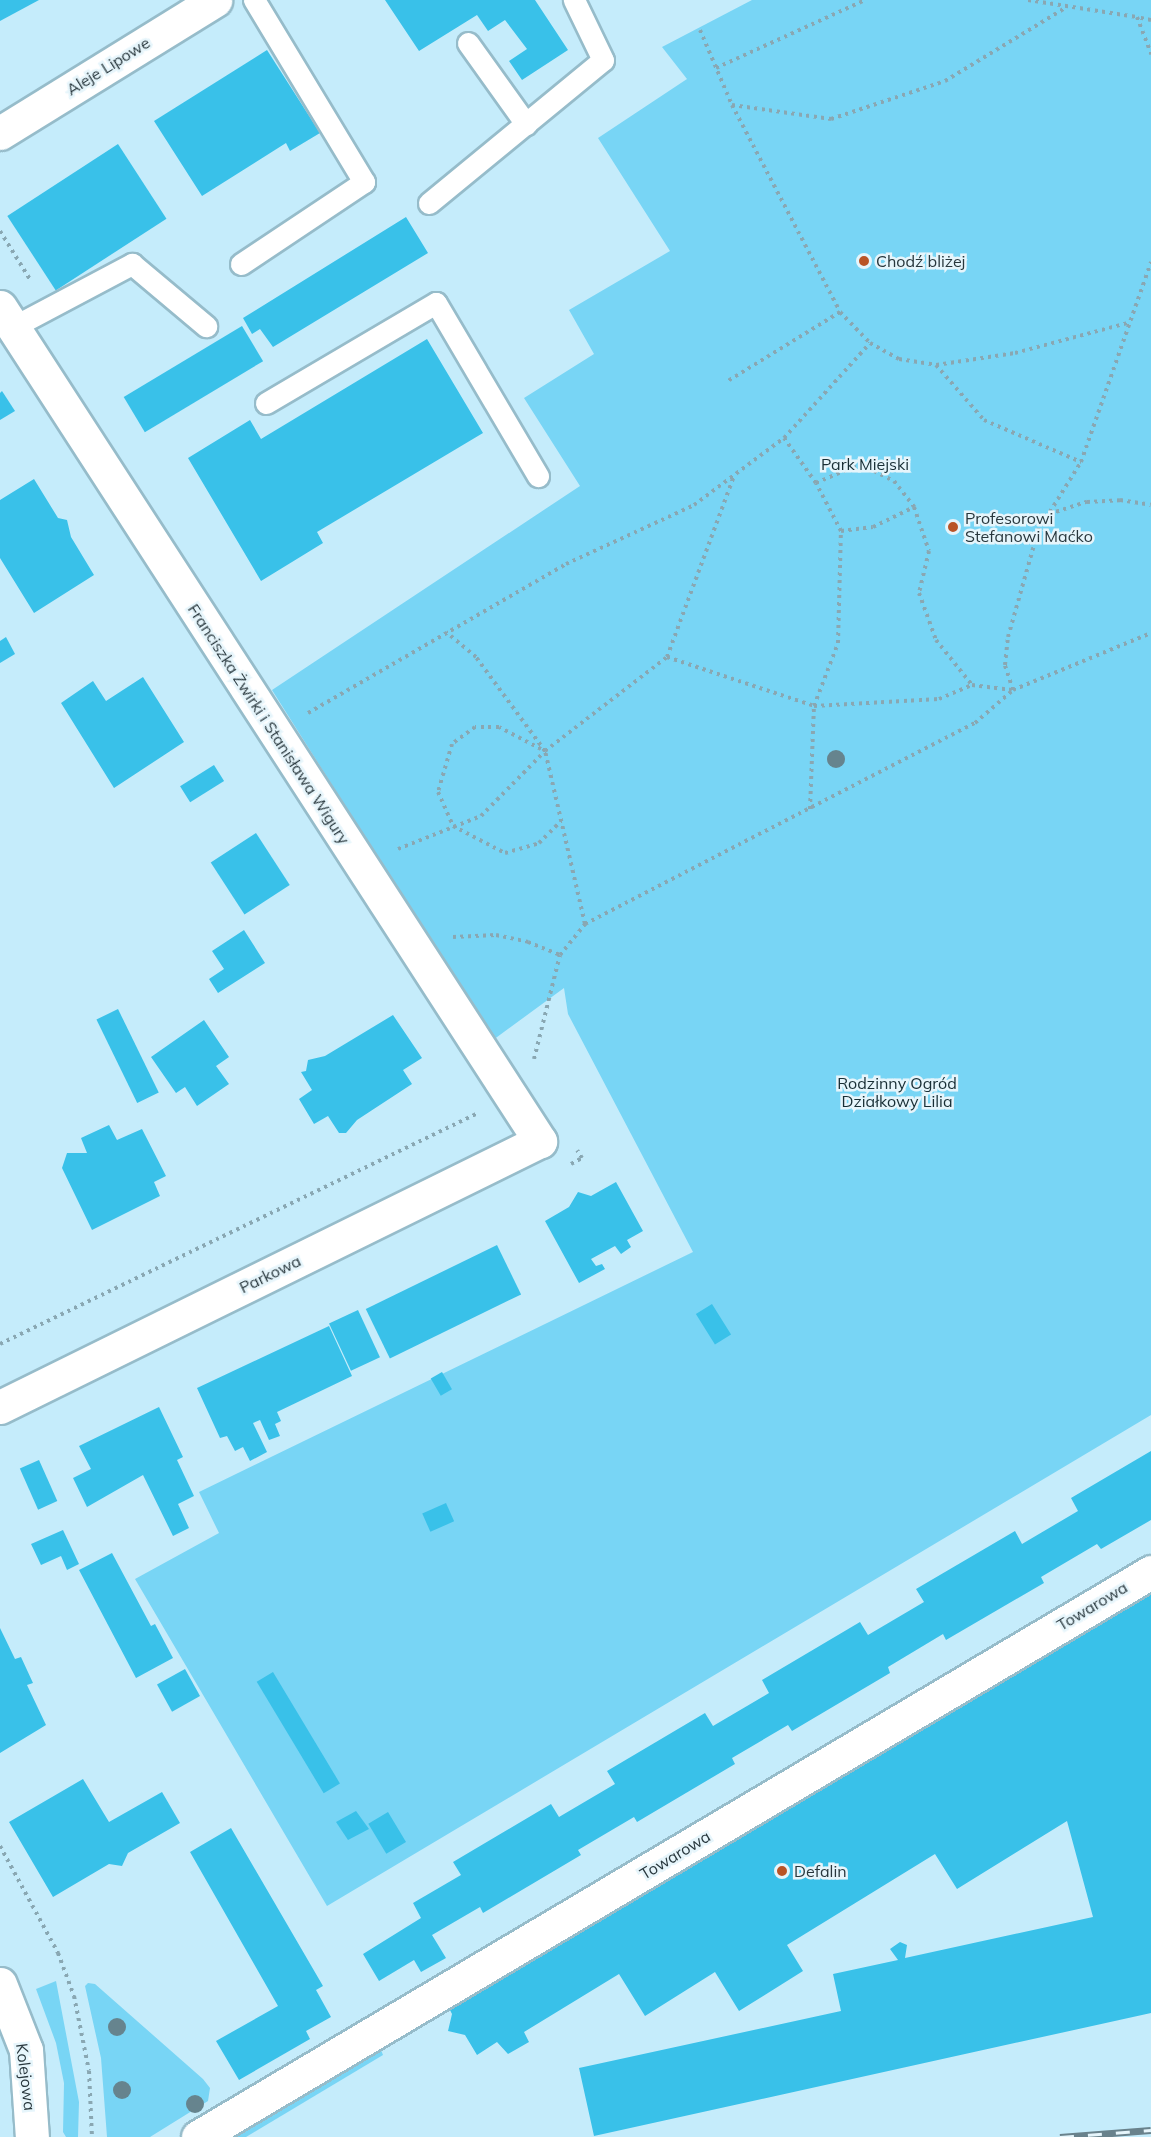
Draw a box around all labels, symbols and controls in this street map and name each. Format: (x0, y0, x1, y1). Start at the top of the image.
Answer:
street label: Aleje Lipowe (63, 33, 153, 99)
place label: Chodź bliżej (876, 251, 965, 271)
marker: Chodź bliżej (857, 254, 871, 268)
park label: Park Miejski (821, 454, 909, 474)
place label: Profesorowi Stefanowi Maćko (965, 508, 1093, 546)
marker: Profesorowi Stefanowi Maćko (946, 520, 960, 534)
street label: Franciszka Żwirki i Stanisława Wigury (184, 600, 354, 848)
park label: Rodzinny Ogród Działkowy Lilia (837, 1073, 957, 1111)
street label: Parkowa (236, 1251, 304, 1297)
street label: Towarowa (1053, 1577, 1131, 1635)
street label: Towarowa (636, 1826, 714, 1884)
place label: Defalin (794, 1861, 847, 1881)
marker: Defalin (775, 1864, 789, 1878)
street label: Kolejowa (12, 2042, 40, 2112)

